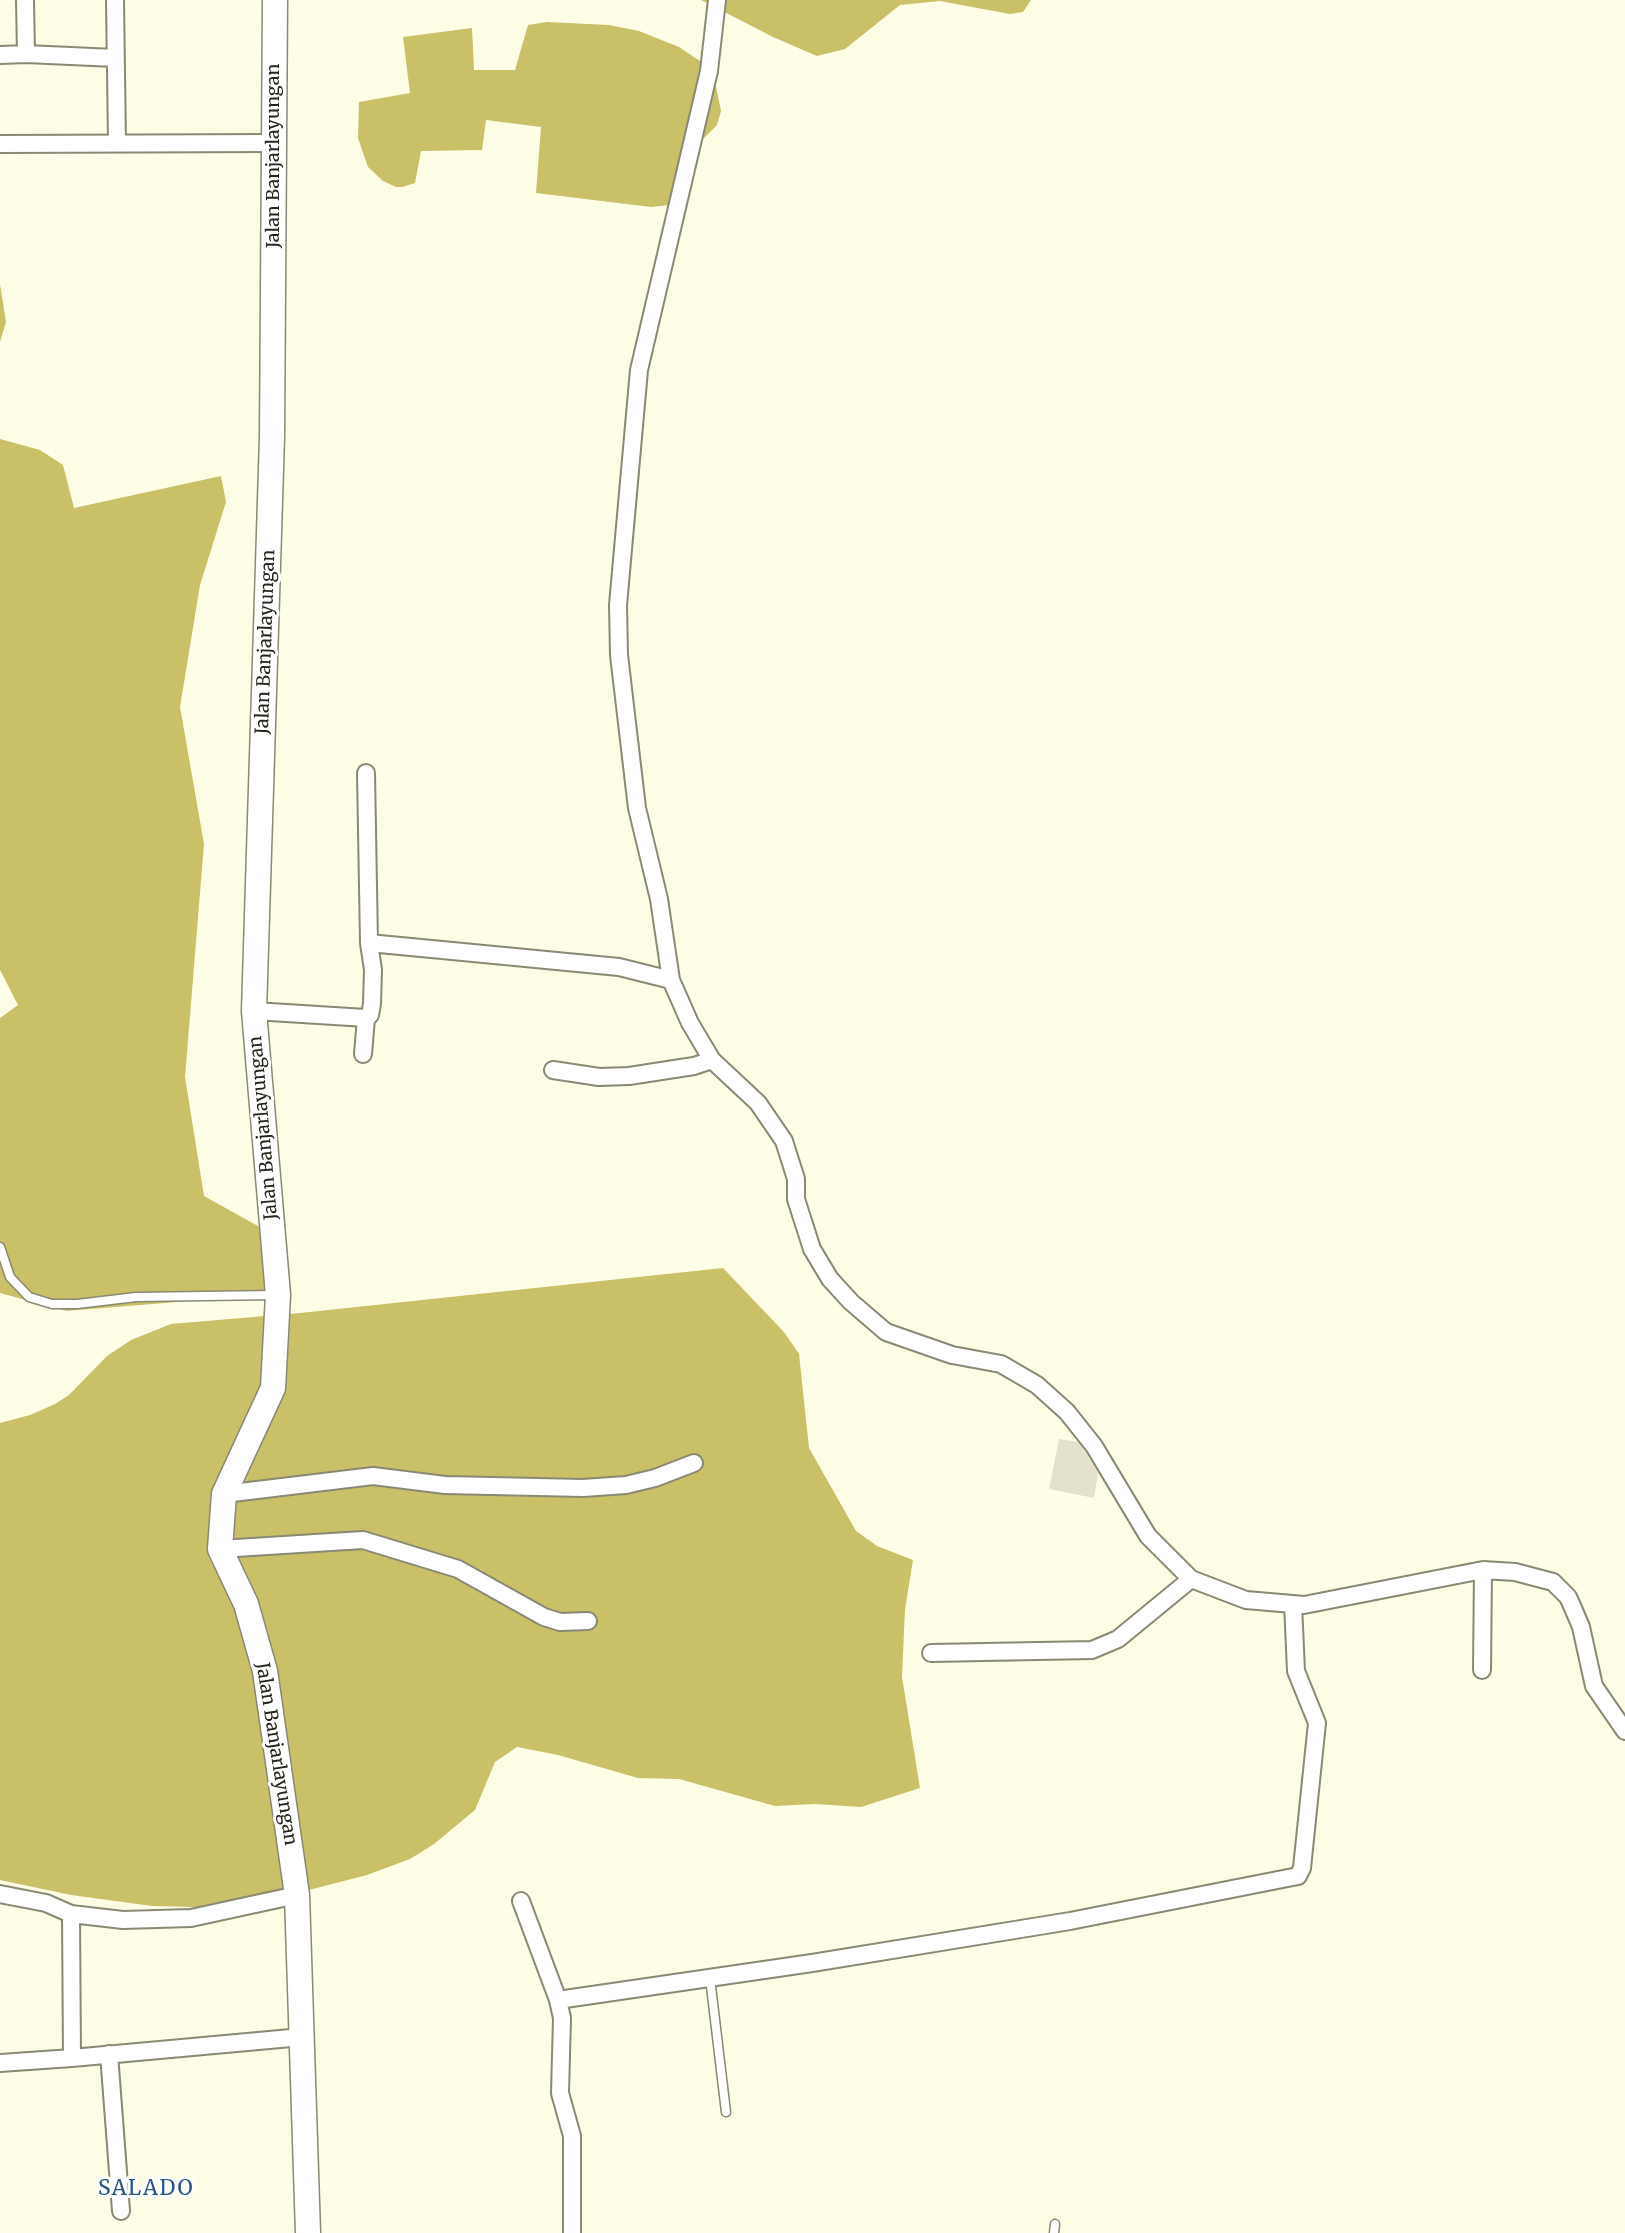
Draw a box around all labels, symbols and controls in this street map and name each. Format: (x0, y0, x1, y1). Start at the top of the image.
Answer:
street label: Jalan Banjarlayungan (263, 64, 285, 248)
street label: Jalan Banjarlayungan (252, 549, 280, 735)
street label: Jalan Banjarlayungan (245, 1035, 283, 1221)
street label: Jalan Banjarlayungan (251, 1661, 301, 1847)
district label: SALADO (98, 2176, 194, 2202)

